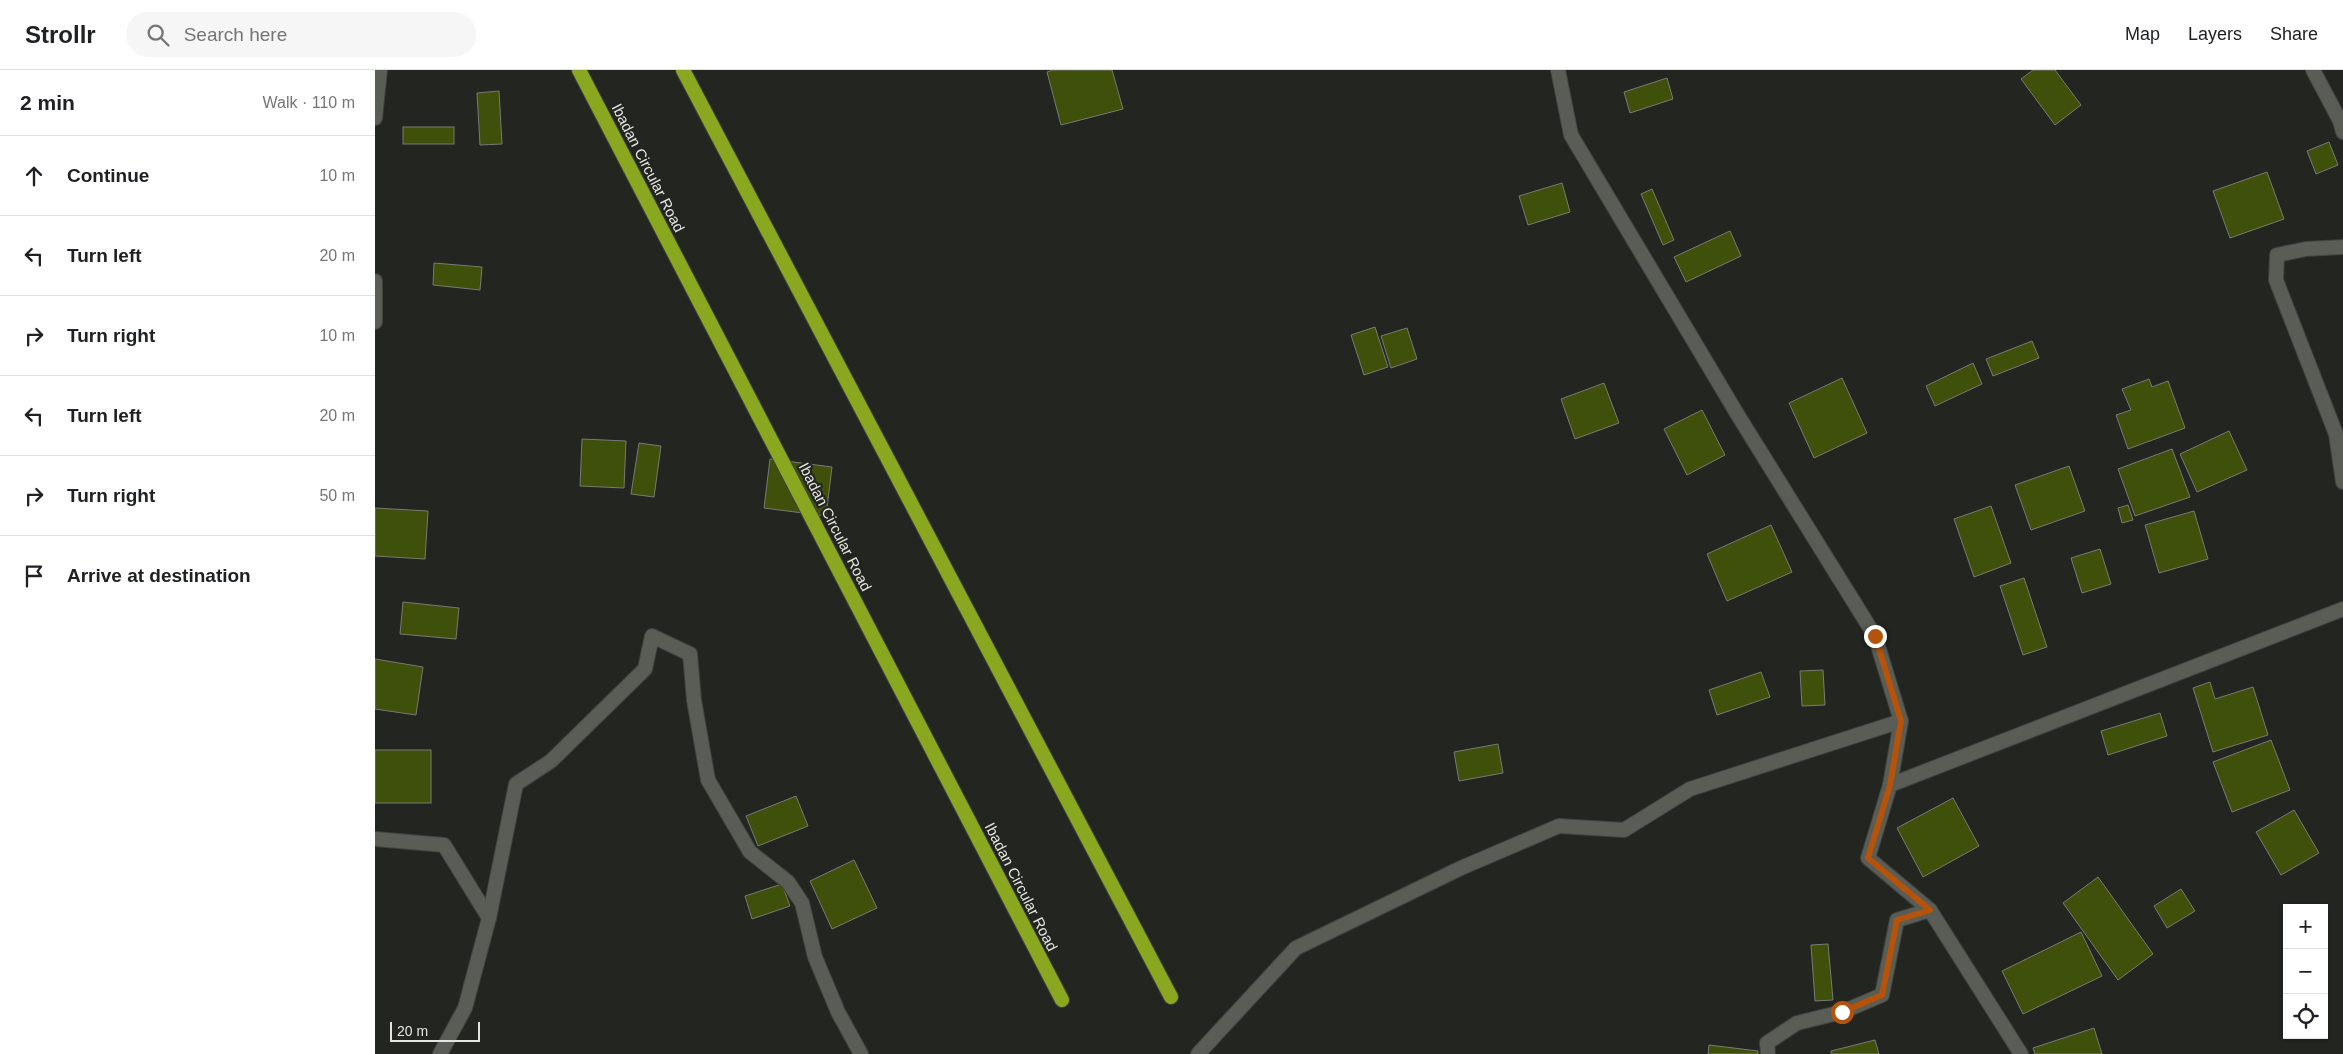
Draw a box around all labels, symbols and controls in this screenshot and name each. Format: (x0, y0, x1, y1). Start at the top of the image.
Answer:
search box (126, 12, 476, 57)
text: Strollr (25, 21, 96, 48)
icon: search (144, 21, 172, 49)
text: Search here (184, 24, 287, 45)
text: Map (2125, 24, 2160, 44)
text: Layers (2188, 24, 2242, 44)
text: Share (2270, 24, 2318, 44)
text: 2 min (20, 91, 75, 114)
text: Walk · 110 m (263, 94, 355, 111)
street label: Ibadan Circular Road (609, 101, 688, 235)
icon: ahead (20, 162, 48, 190)
text: Continue (67, 165, 149, 186)
text: 10 m (319, 167, 355, 184)
icon: left (20, 242, 48, 270)
text: Turn left (67, 245, 142, 266)
text: 20 m (319, 247, 355, 264)
icon: right (20, 322, 48, 350)
text: Turn right (67, 325, 155, 346)
text: 10 m (319, 327, 355, 344)
icon: left (20, 402, 48, 430)
text: Turn left (67, 405, 142, 426)
text: 20 m (319, 407, 355, 424)
street label: Ibadan Circular Road (796, 460, 875, 594)
icon: right (20, 482, 48, 510)
text: Turn right (67, 485, 155, 506)
text: 50 m (319, 487, 355, 504)
icon: arrive (20, 562, 48, 590)
text: Arrive at destination (67, 565, 251, 586)
route end (1864, 625, 1887, 648)
street label: Ibadan Circular Road (982, 820, 1061, 954)
map controls (2283, 904, 2328, 1039)
button: + (2283, 904, 2328, 949)
button: − (2283, 949, 2328, 994)
button: locate (2283, 994, 2328, 1039)
route start (1831, 1001, 1854, 1024)
scale bar (390, 1019, 480, 1042)
text: 20 m (397, 1023, 428, 1039)

